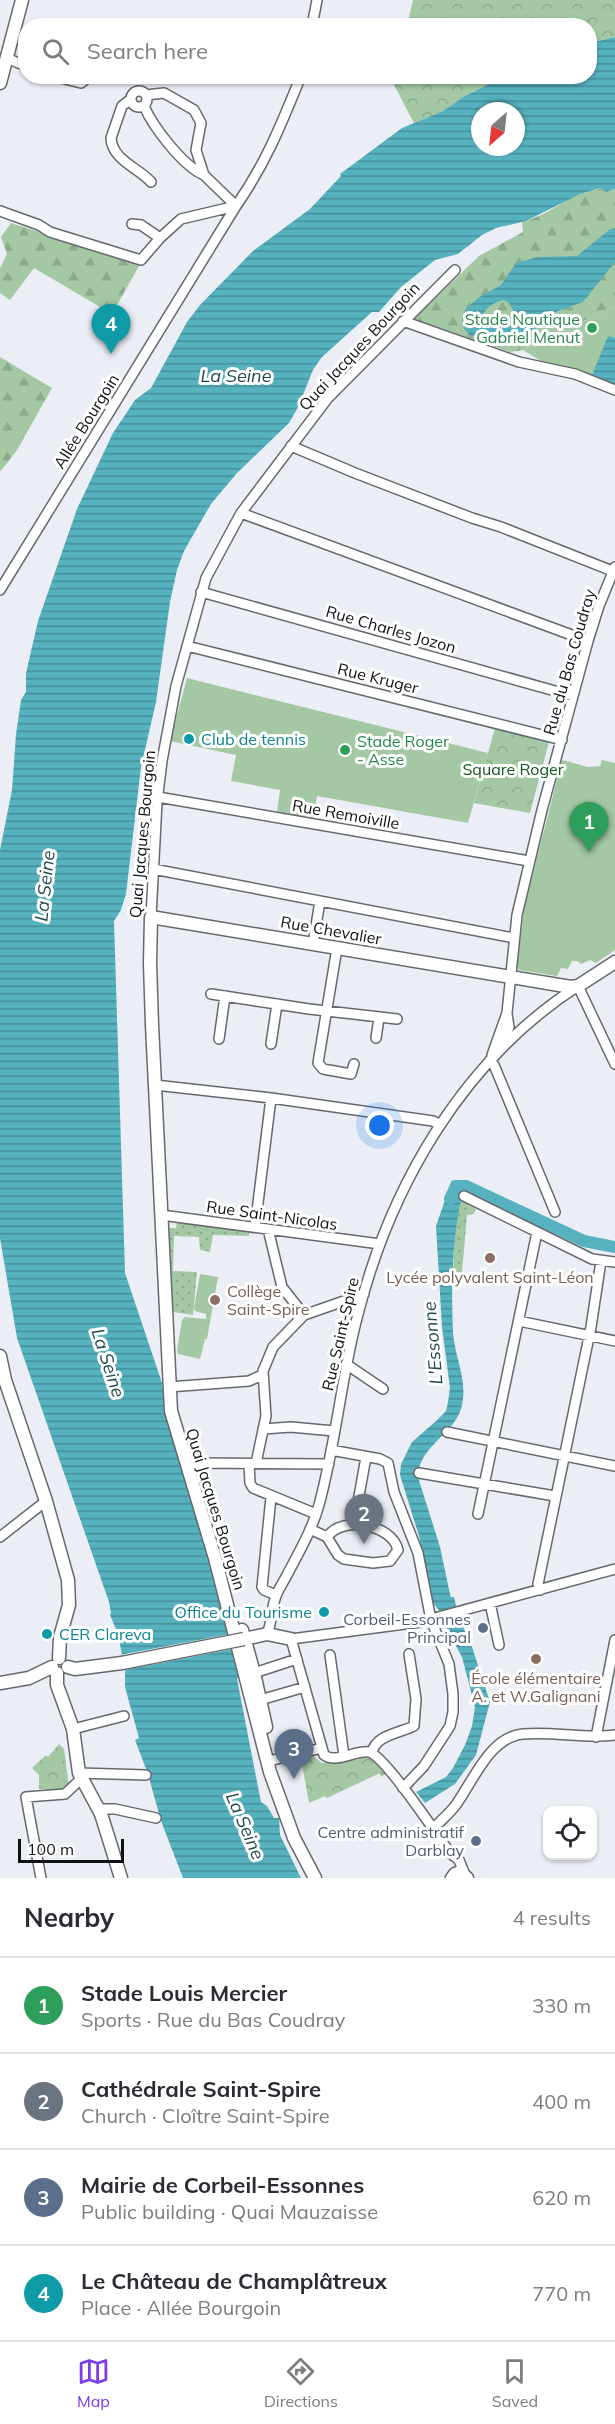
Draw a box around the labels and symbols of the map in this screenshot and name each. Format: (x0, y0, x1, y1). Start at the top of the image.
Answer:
north arrow (471, 102, 525, 156)
street label: Quai Jacques Bourgoin (294, 278, 424, 414)
pin: 4 (92, 304, 130, 354)
place label: Stade Nautique Gabriel Menut (465, 309, 580, 347)
marker: Stade Nautique Gabriel Menut (585, 321, 599, 335)
water label: La Seine (201, 364, 272, 387)
street label: Allée Bourgoin (49, 370, 123, 472)
street label: Rue du Bas Coudray (539, 586, 600, 737)
street label: Rue Charles Jozon (324, 601, 458, 657)
street label: Rue Kruger (336, 658, 421, 698)
place label: Club de tennis (201, 729, 306, 749)
place label: Stade Roger - Asse (357, 731, 449, 769)
marker: Club de tennis (182, 732, 196, 746)
marker: Stade Roger - Asse (338, 743, 352, 757)
street label: Quai Jacques Bourgoin (125, 749, 159, 919)
park label: Square Roger (462, 759, 564, 779)
street label: Rue Remoiville (291, 795, 401, 833)
pin: 1 (570, 802, 608, 852)
water label: La Seine (29, 849, 60, 922)
street label: Rue Chevalier (279, 911, 383, 949)
your location (365, 1111, 394, 1140)
street label: Rue Saint-Nicolas (205, 1196, 339, 1234)
marker: Lycée polyvalent Saint-Léon (483, 1251, 497, 1265)
place label: Lycée polyvalent Saint-Léon (386, 1267, 594, 1287)
street label: Rue Saint-Spire (317, 1275, 363, 1393)
place label: Collège Saint-Spire (227, 1281, 310, 1319)
marker: Collège Saint-Spire (208, 1293, 222, 1307)
water label: L'Essonne (417, 1300, 448, 1386)
water label: La Seine (87, 1326, 130, 1400)
street label: Quai Jacques Bourgoin (182, 1426, 250, 1592)
pin: 2 (344, 1494, 384, 1544)
place label: Office du Tourisme (175, 1602, 312, 1622)
marker: Office du Tourisme (317, 1605, 331, 1619)
place label: Corbeil-Essonnes Principal (343, 1609, 471, 1647)
marker: Corbeil-Essonnes Principal (476, 1621, 490, 1635)
place label: CER Clareva (59, 1624, 151, 1644)
marker: CER Clareva (40, 1627, 54, 1641)
marker: École élémentaire A. et W.Galignani (529, 1652, 543, 1666)
place label: École élémentaire A. et W.Galignani (471, 1668, 601, 1706)
pin: 3 (274, 1730, 314, 1779)
water label: La Seine (221, 1789, 270, 1863)
place label: Centre administratif Darblay (318, 1822, 465, 1860)
marker: Centre administratif Darblay (469, 1834, 483, 1848)
scale bar (18, 1836, 124, 1864)

